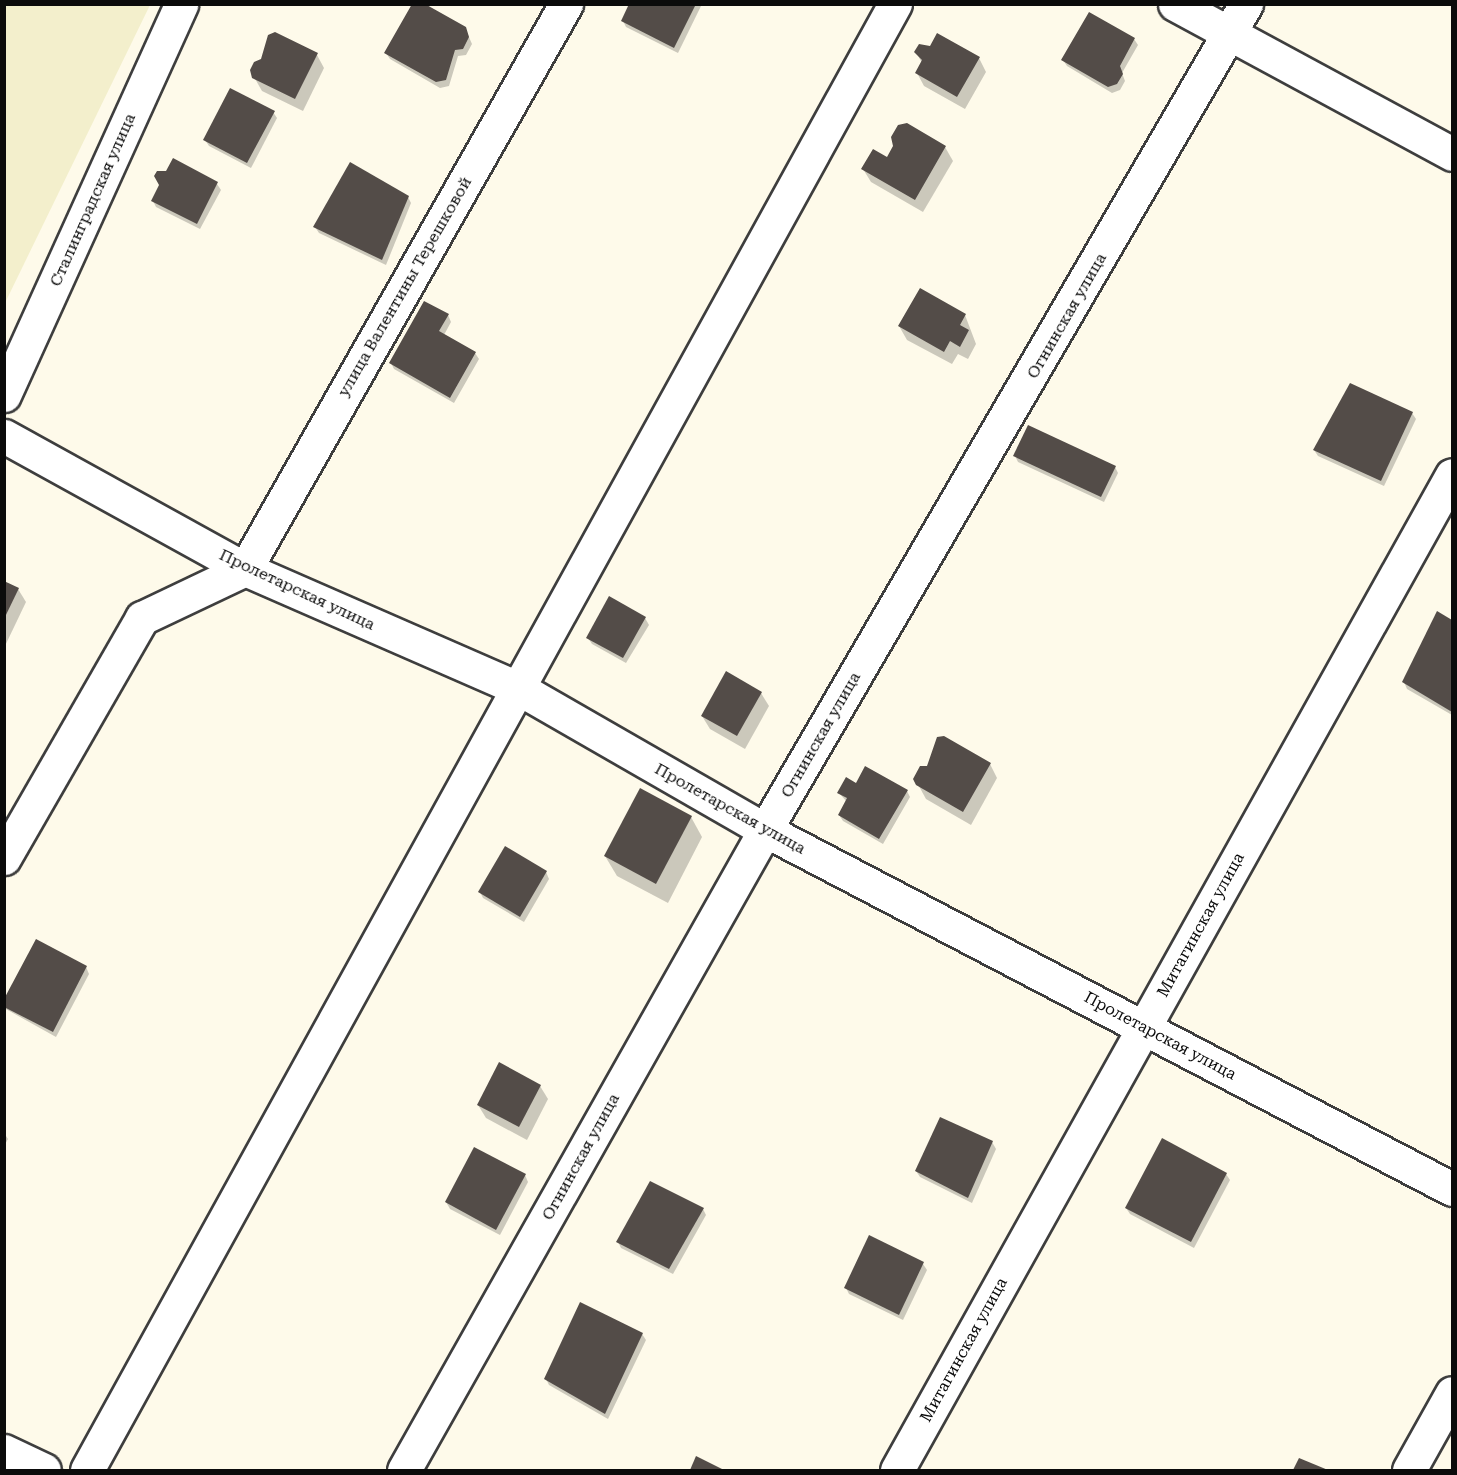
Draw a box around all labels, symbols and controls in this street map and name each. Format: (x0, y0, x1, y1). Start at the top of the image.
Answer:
street label: Сталинградская улица (46, 111, 140, 289)
street label: улица Валентины Терешковой (334, 174, 476, 400)
street label: Огнинская улица (1023, 250, 1111, 382)
street label: Пролетарская улица (216, 545, 378, 635)
street label: Огнинская улица (777, 669, 865, 801)
street label: Пролетарская улица (651, 760, 809, 858)
street label: Митагинская улица (1153, 850, 1249, 1000)
street label: Пролетарская улица (1081, 988, 1239, 1084)
street label: Огнинская улица (538, 1090, 624, 1224)
street label: Митагинская улица (916, 1275, 1012, 1425)

